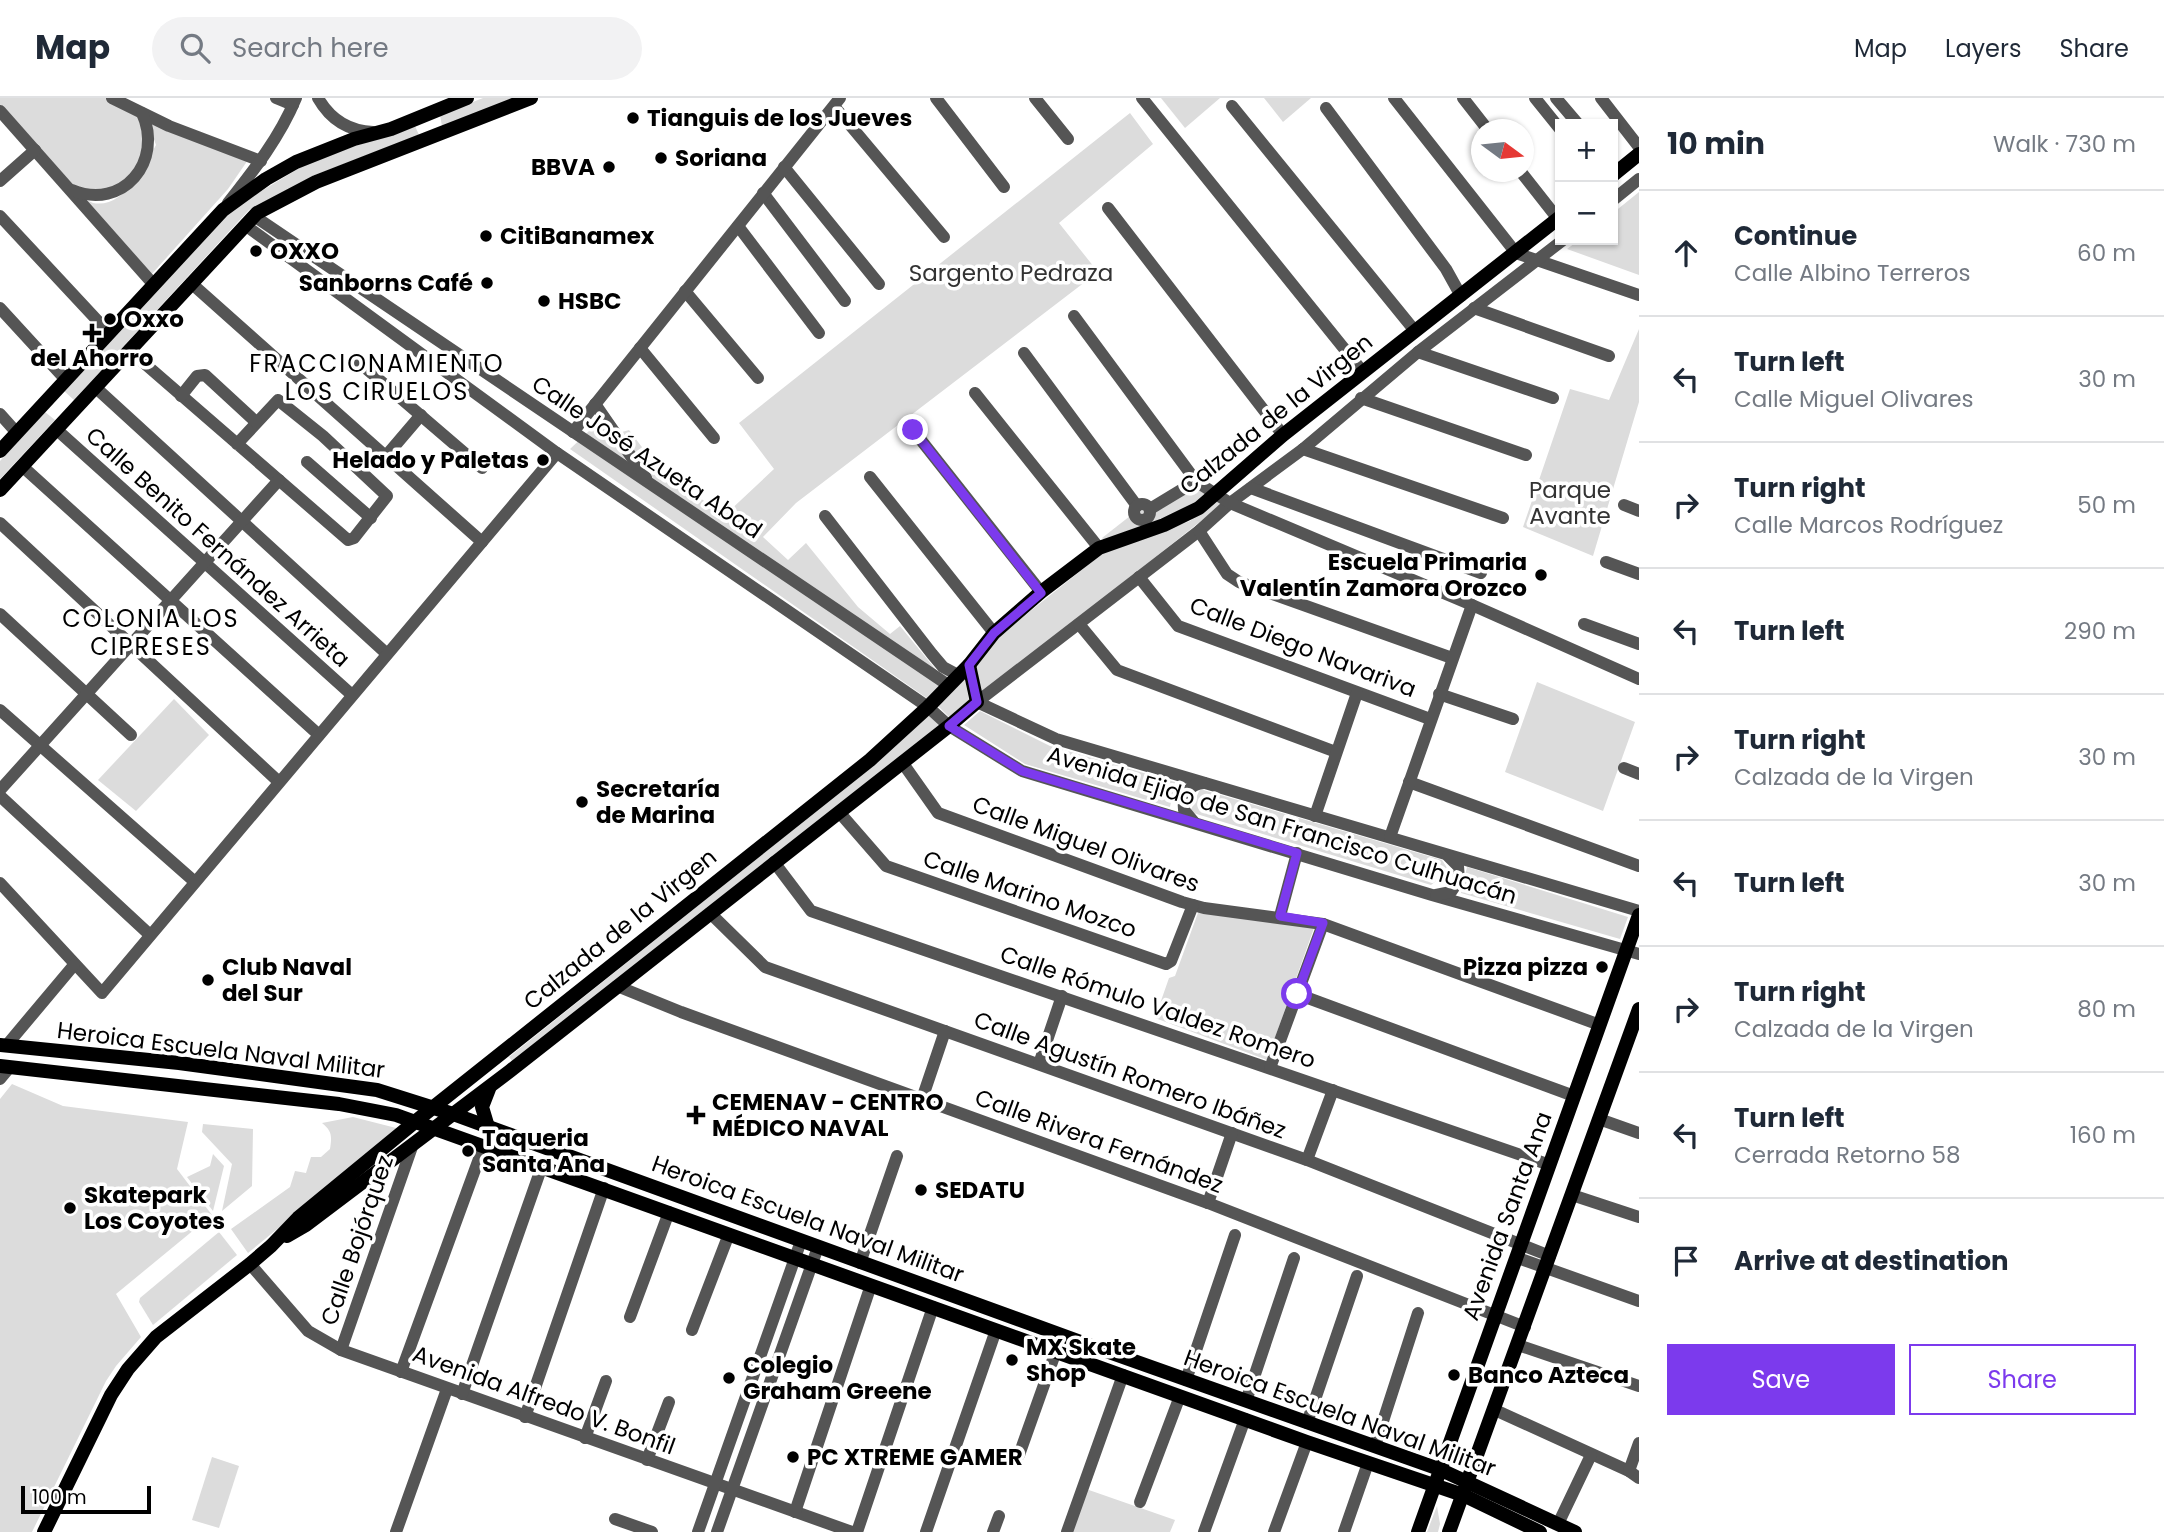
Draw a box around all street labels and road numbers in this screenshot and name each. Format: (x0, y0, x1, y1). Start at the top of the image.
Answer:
street label: Calzada de la Virgen (1173, 326, 1379, 502)
street label: Calle José Azueta Abad (526, 368, 768, 546)
street label: Calle Benito Fernández Arrieta (79, 420, 357, 674)
street label: Calle Diego Navariva (1185, 589, 1421, 705)
street label: Avenida Ejido de San Francisco Culhuacán (1043, 738, 1521, 912)
street label: Calle Miguel Olivares (968, 788, 1204, 900)
street label: Calzada de la Virgen (517, 841, 723, 1017)
street label: Calle Marino Mozco (919, 842, 1141, 946)
street label: Calle Rómulo Valdez Romero (996, 938, 1320, 1076)
street label: Calle Agustín Romero Ibáñez (969, 1004, 1291, 1146)
street label: Heroica Escuela Naval Militar (55, 1014, 387, 1086)
street label: Calle Rivera Fernández (971, 1081, 1227, 1201)
street label: Avenida Santa Ana (1454, 1107, 1560, 1325)
street label: Heroica Escuela Naval Militar (647, 1148, 969, 1290)
street label: Calle Bojórquez (313, 1151, 401, 1329)
street label: Avenida Alfredo V. Bonfil (408, 1338, 680, 1462)
street label: Heroica Escuela Naval Militar (1179, 1342, 1501, 1484)

